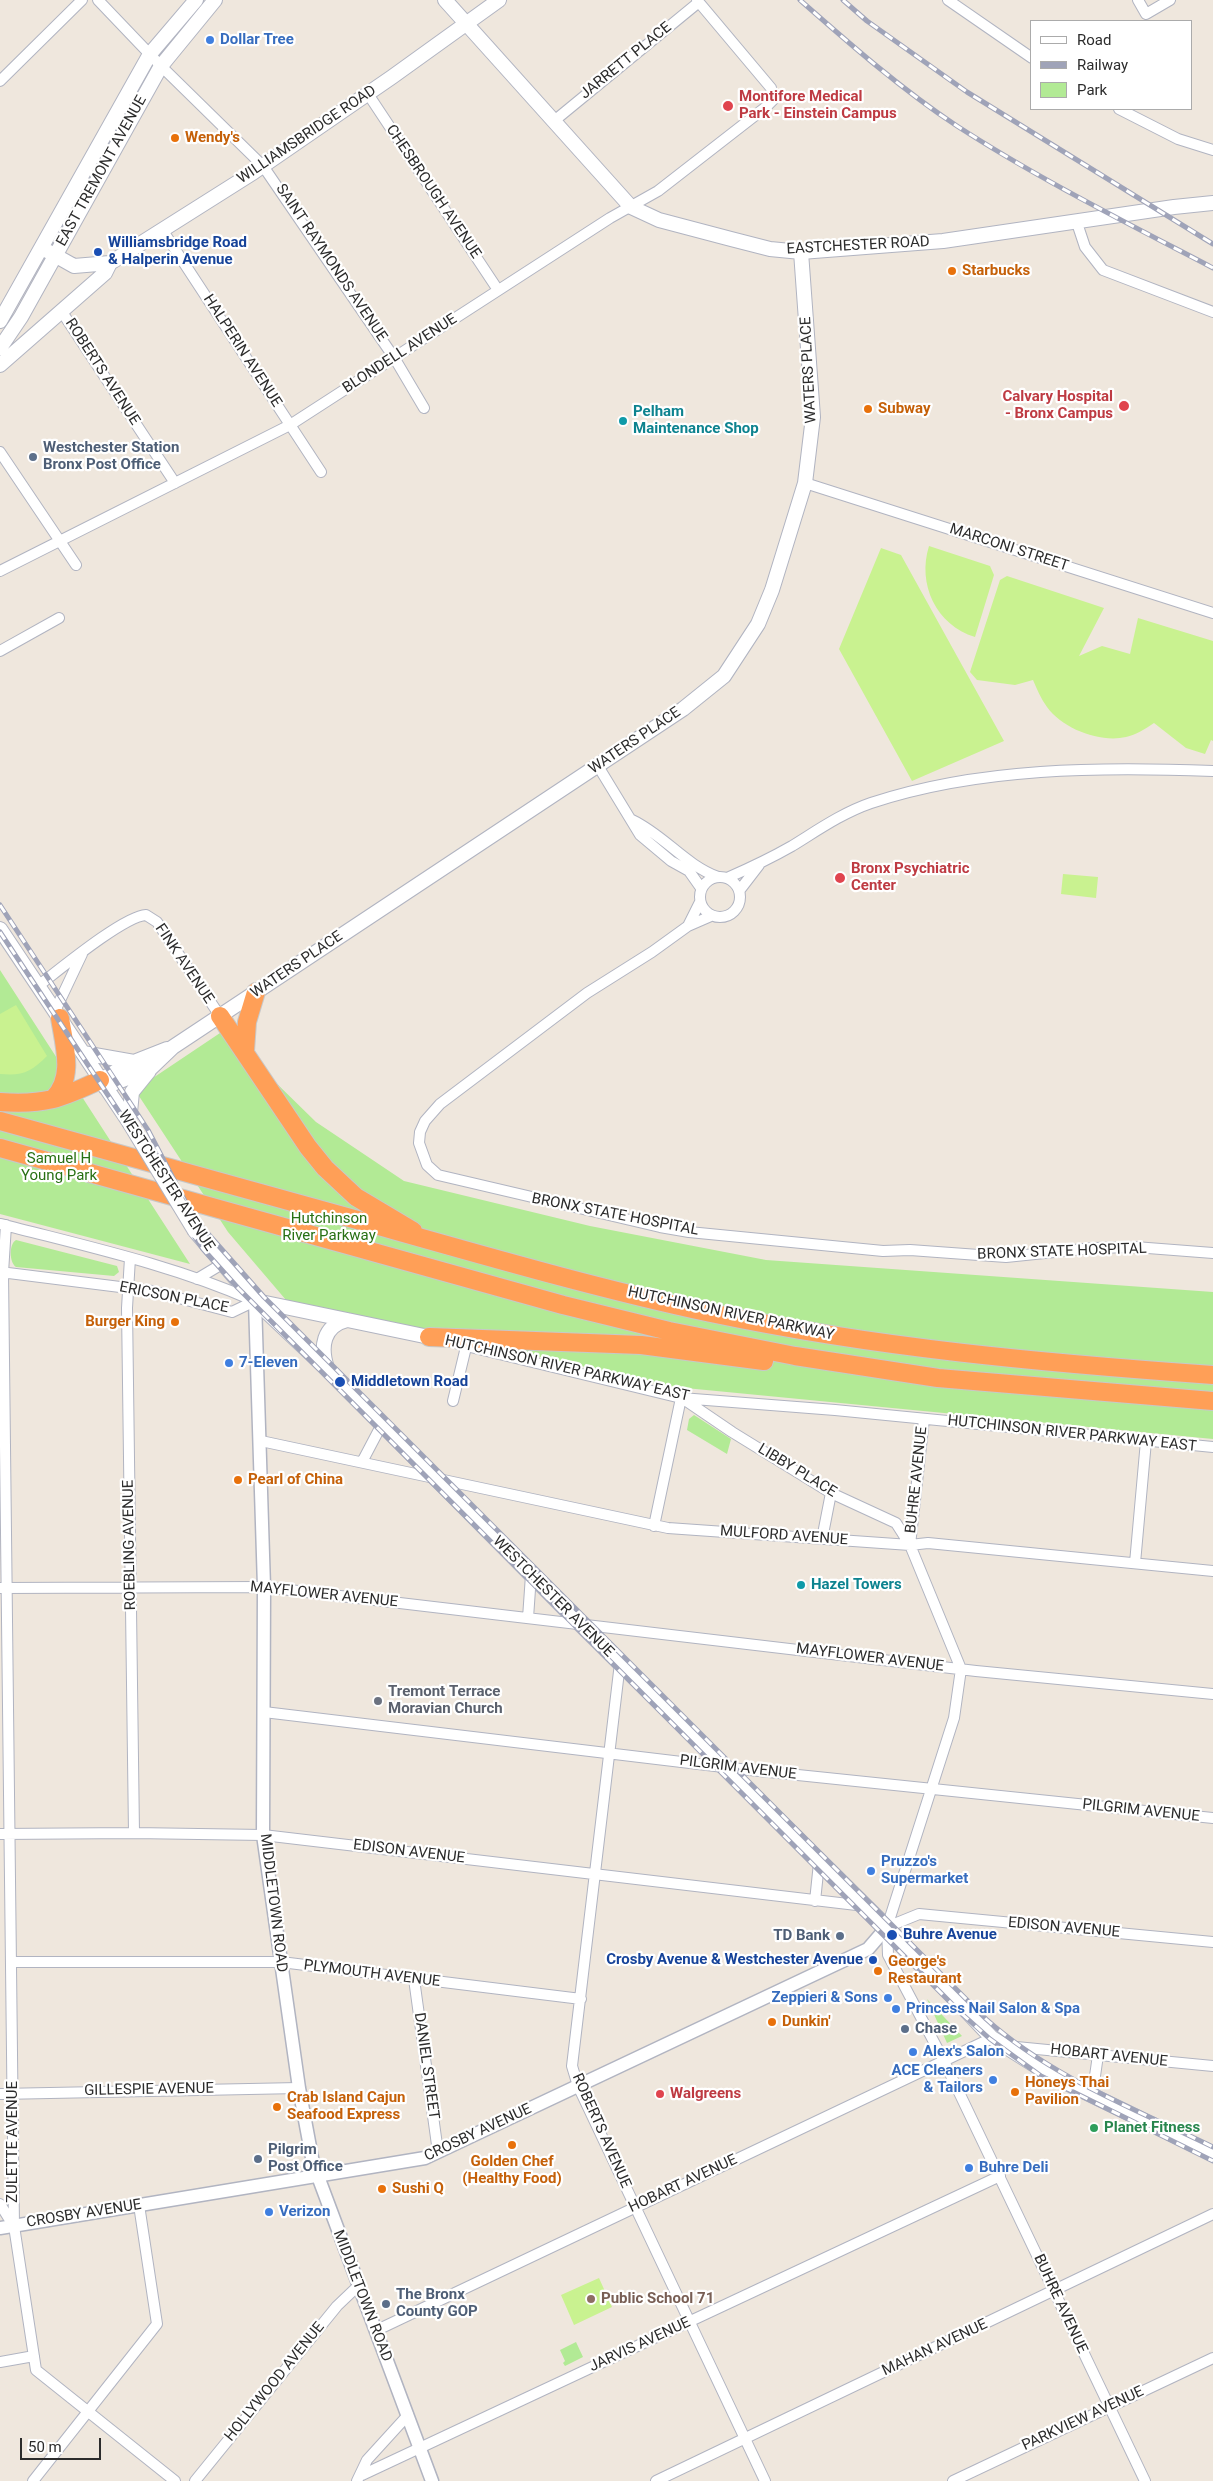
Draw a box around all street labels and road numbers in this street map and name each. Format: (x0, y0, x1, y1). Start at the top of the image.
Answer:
street label: JARRETT PLACE (577, 19, 675, 103)
street label: WILLIAMSBRIDGE ROAD (234, 82, 380, 188)
street label: EAST TREMONT AVENUE (53, 93, 151, 249)
street label: CHESBROUGH AVENUE (382, 122, 484, 262)
street label: SAINT RAYMONDS AVENUE (272, 181, 390, 345)
street label: EASTCHESTER ROAD (786, 233, 930, 259)
street label: HALPERIN AVENUE (199, 291, 285, 411)
street label: BLONDELL AVENUE (340, 310, 460, 398)
street label: ROBERTS AVENUE (61, 315, 143, 429)
street label: WATERS PLACE (797, 316, 821, 424)
street label: MARCONI STREET (947, 520, 1071, 576)
street label: WATERS PLACE (586, 704, 684, 778)
street label: FINK AVENUE (151, 921, 217, 1007)
street label: WATERS PLACE (248, 928, 346, 1002)
street label: WESTCHESTER AVENUE (114, 1107, 218, 1255)
street label: BRONX STATE HOSPITAL (530, 1190, 700, 1240)
street label: BRONX STATE HOSPITAL (977, 1240, 1147, 1264)
street label: ERICSON PLACE (118, 1279, 230, 1317)
street label: HUTCHINSON RIVER PARKWAY (626, 1283, 836, 1345)
street label: HUTCHINSON RIVER PARKWAY EAST (443, 1332, 691, 1406)
street label: HUTCHINSON RIVER PARKWAY EAST (947, 1412, 1197, 1456)
street label: BUHRE AVENUE (902, 1426, 932, 1534)
street label: LIBBY PLACE (754, 1440, 840, 1502)
street label: ROEBLING AVENUE (120, 1480, 140, 1610)
street label: MULFORD AVENUE (719, 1523, 849, 1549)
street label: WESTCHESTER AVENUE (489, 1533, 617, 1661)
street label: MAYFLOWER AVENUE (249, 1578, 399, 1612)
street label: MAYFLOWER AVENUE (795, 1640, 945, 1676)
street label: PILGRIM AVENUE (679, 1752, 797, 1784)
street label: PILGRIM AVENUE (1082, 1796, 1200, 1826)
street label: MIDDLETOWN ROAD (256, 1833, 290, 1973)
street label: EDISON AVENUE (352, 1836, 466, 1868)
street label: EDISON AVENUE (1007, 1914, 1121, 1942)
street label: PLYMOUTH AVENUE (303, 1957, 441, 1991)
street label: DANIEL STREET (410, 2011, 442, 2121)
street label: HOBART AVENUE (1050, 2041, 1168, 2071)
street label: ROBERTS AVENUE (568, 2071, 634, 2191)
street label: GILLESPIE AVENUE (84, 2080, 214, 2100)
street label: ZULETTE AVENUE (4, 2081, 22, 2203)
street label: CROSBY AVENUE (422, 2100, 534, 2166)
street label: HOBART AVENUE (626, 2151, 740, 2217)
street label: CROSBY AVENUE (25, 2196, 143, 2232)
street label: MIDDLETOWN ROAD (329, 2228, 395, 2364)
street label: BUHRE AVENUE (1029, 2252, 1091, 2356)
street label: JARVIS AVENUE (587, 2314, 693, 2376)
street label: MAHAN AVENUE (879, 2316, 991, 2380)
street label: HOLLYWOOD AVENUE (221, 2319, 329, 2445)
street label: PARKVIEW AVENUE (1019, 2383, 1147, 2455)

